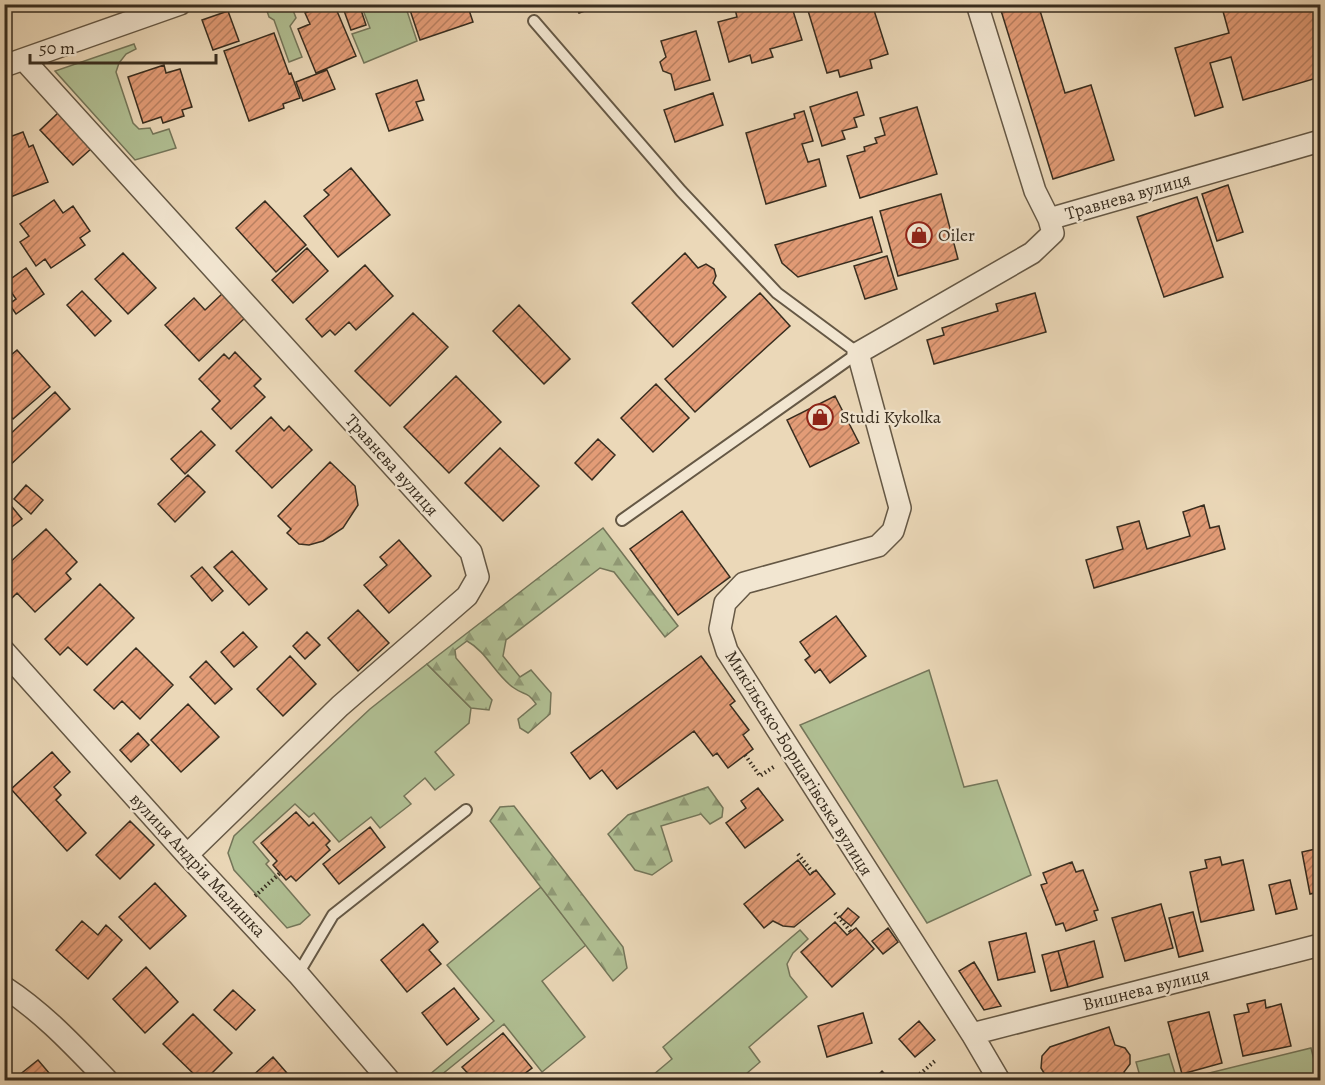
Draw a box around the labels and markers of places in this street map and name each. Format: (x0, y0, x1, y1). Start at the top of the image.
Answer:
shop icon: Oiler (904, 220, 934, 250)
place label: Oiler (938, 223, 975, 247)
shop icon: Studi Kykolka (805, 402, 835, 432)
place label: Studi Kykolka (840, 405, 942, 429)

